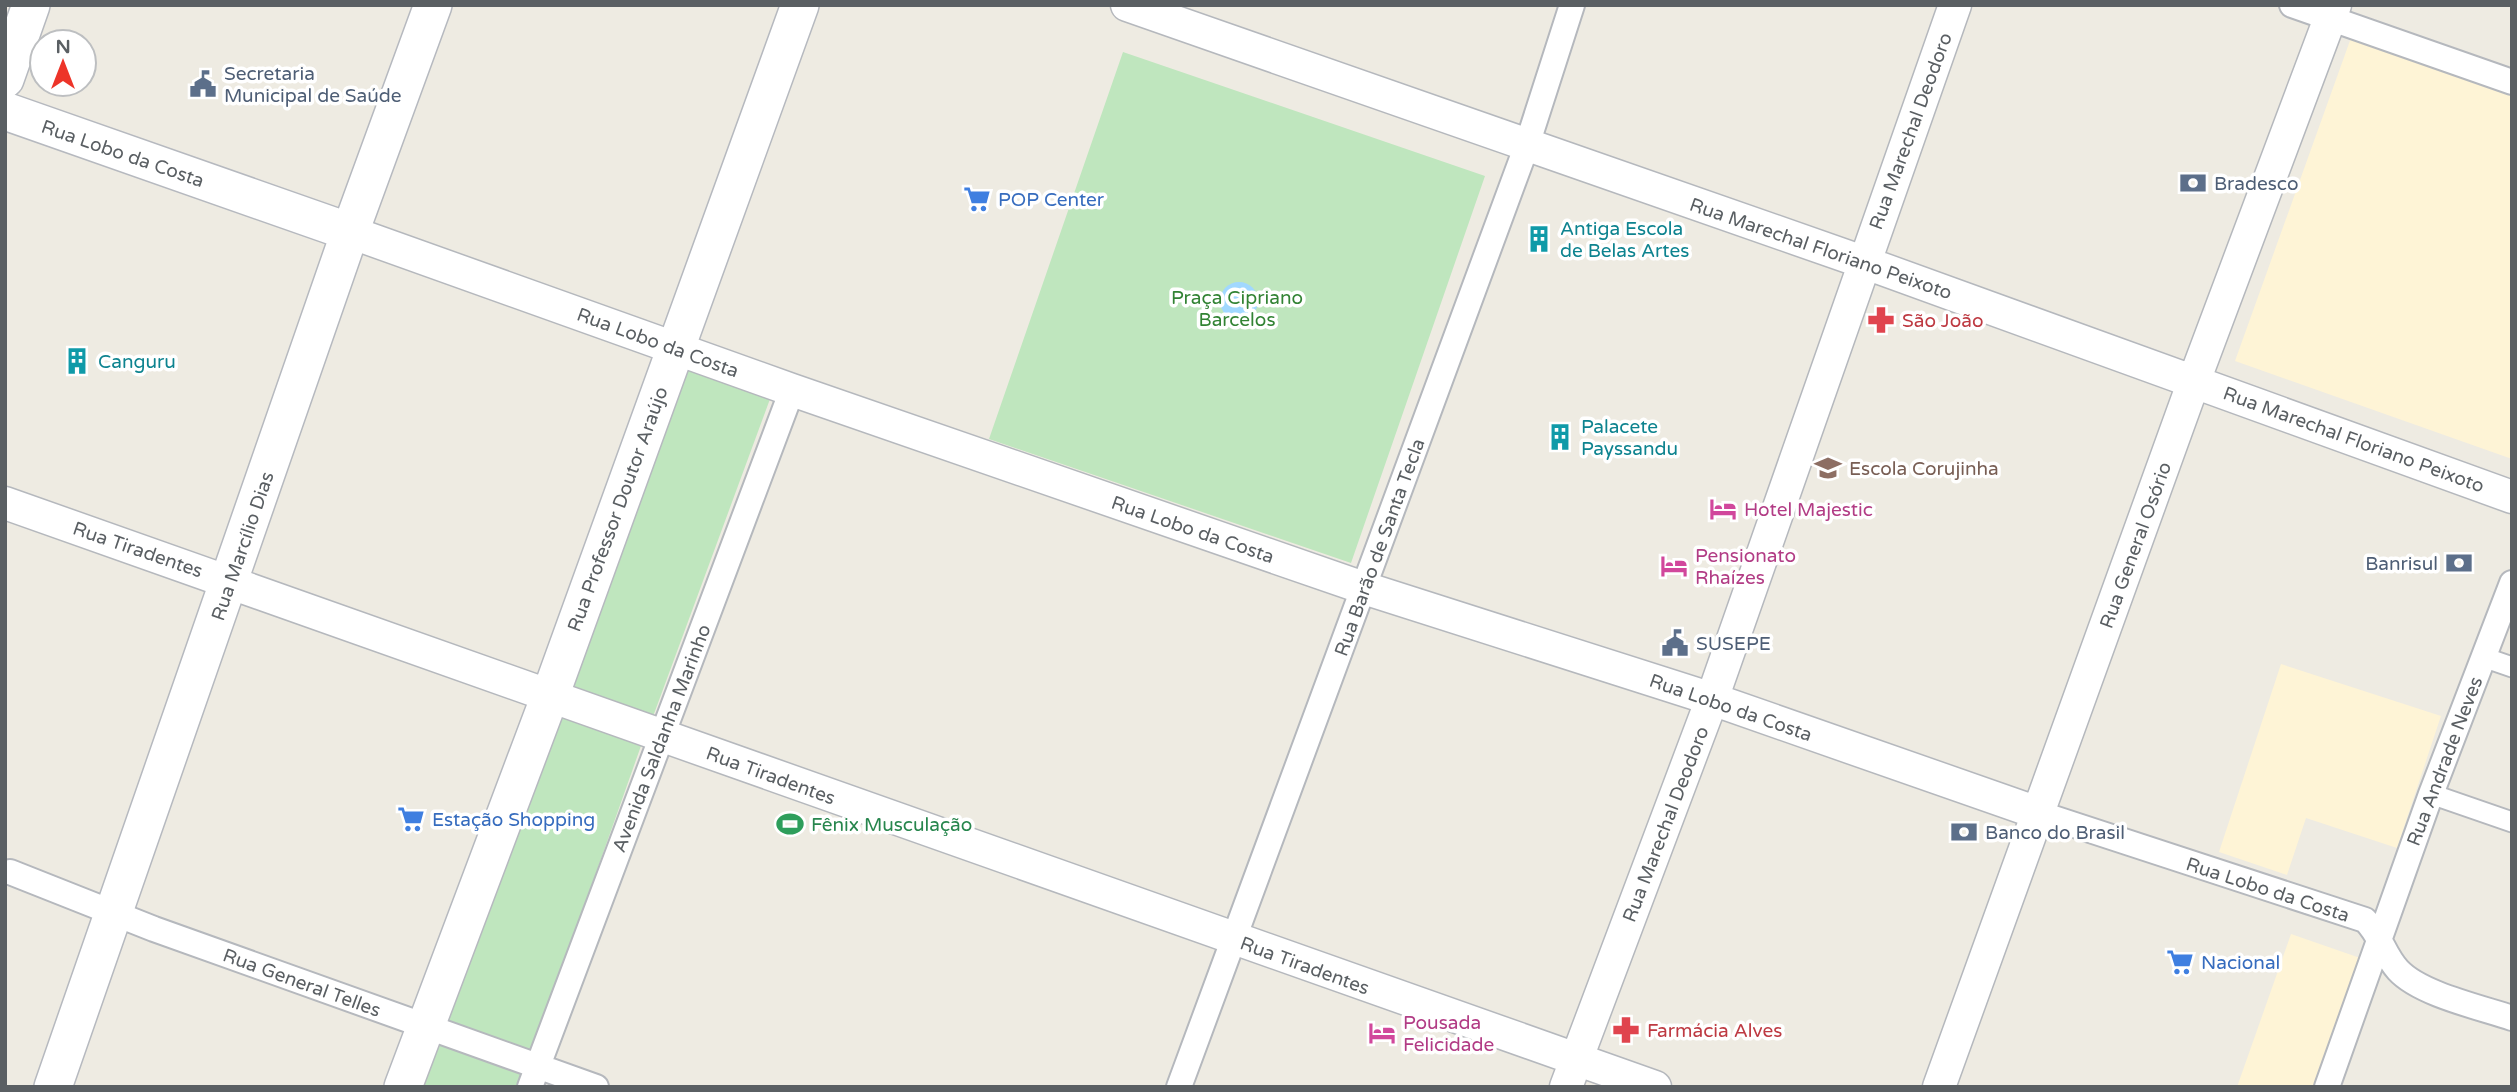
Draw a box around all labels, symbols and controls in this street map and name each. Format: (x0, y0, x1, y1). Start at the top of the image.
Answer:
north arrow (28, 28, 98, 98)
street label: Rua Marechal Deodoro (1865, 30, 1957, 233)
text: N (55, 36, 71, 58)
place label: Secretaria Municipal de Saúde (224, 63, 401, 107)
public building icon: Secretaria Municipal de Saúde (188, 69, 218, 99)
street label: Rua Lobo da Costa (38, 116, 207, 192)
bank icon: Bradesco (2178, 168, 2208, 198)
place label: Bradesco (2214, 173, 2298, 195)
supermarket icon: POP Center (962, 184, 992, 214)
place label: POP Center (998, 189, 1105, 211)
street label: Rua Marechal Floriano Peixoto (1687, 194, 1955, 304)
place label: Antiga Escola de Belas Artes (1560, 218, 1689, 262)
building icon: Antiga Escola de Belas Artes (1524, 224, 1554, 254)
park label: Praça Cipriano Barcelos (1171, 287, 1303, 331)
street label: Rua Lobo da Costa (574, 303, 742, 382)
pharmacy icon: São João (1866, 305, 1896, 335)
place label: São João (1902, 310, 1984, 332)
building icon: Canguru (62, 346, 92, 376)
place label: Canguru (98, 351, 176, 373)
street label: Rua Marechal Floriano Peixoto (2220, 382, 2487, 498)
street label: Rua Professor Doutor Araújo (563, 384, 673, 635)
place label: Palacete Payssandu (1581, 416, 1678, 460)
building icon: Palacete Payssandu (1545, 422, 1575, 452)
street label: Rua Barão de Santa Tecla (1330, 436, 1430, 659)
school or university icon: Escola Corujinha (1813, 453, 1843, 483)
place label: Escola Corujinha (1849, 458, 1999, 480)
street label: Rua General Osório (2096, 459, 2176, 631)
street label: Rua Marcílio Dias (207, 469, 279, 624)
street label: Rua Lobo da Costa (1108, 492, 1277, 568)
hotel icon: Hotel Majestic (1708, 494, 1738, 524)
place label: Hotel Majestic (1744, 499, 1873, 521)
street label: Rua Tiradentes (70, 517, 205, 582)
place label: Pensionato Rhaízes (1695, 545, 1796, 589)
bank icon: Banrisul (2444, 548, 2474, 578)
hotel icon: Pensionato Rhaízes (1659, 551, 1689, 581)
place label: Banrisul (2365, 553, 2438, 575)
street label: Avenida Saldanha Marinho (608, 621, 716, 855)
public building icon: SUSEPE (1660, 628, 1690, 658)
place label: SUSEPE (1696, 633, 1771, 655)
street label: Rua Lobo da Costa (1646, 670, 1815, 746)
street label: Rua Andrade Neves (2403, 674, 2487, 849)
street label: Rua Marechal Deodoro (1618, 723, 1713, 925)
street label: Rua Tiradentes (703, 742, 838, 810)
supermarket icon: Estação Shopping (396, 804, 426, 834)
place label: Estação Shopping (432, 809, 595, 831)
sports icon: Fênix Musculação (775, 809, 805, 839)
place label: Fênix Musculação (811, 814, 972, 836)
bank icon: Banco do Brasil (1949, 817, 1979, 847)
place label: Banco do Brasil (1985, 822, 2125, 844)
street label: Rua Lobo da Costa (2183, 853, 2352, 927)
street label: Rua Tiradentes (1237, 932, 1372, 1000)
street label: Rua General Telles (220, 944, 384, 1022)
supermarket icon: Nacional (2165, 947, 2195, 977)
place label: Nacional (2201, 952, 2280, 974)
place label: Pousada Felicidade (1403, 1012, 1494, 1056)
pharmacy icon: Farmácia Alves (1611, 1015, 1641, 1045)
hotel icon: Pousada Felicidade (1367, 1018, 1397, 1048)
place label: Farmácia Alves (1647, 1020, 1782, 1042)

